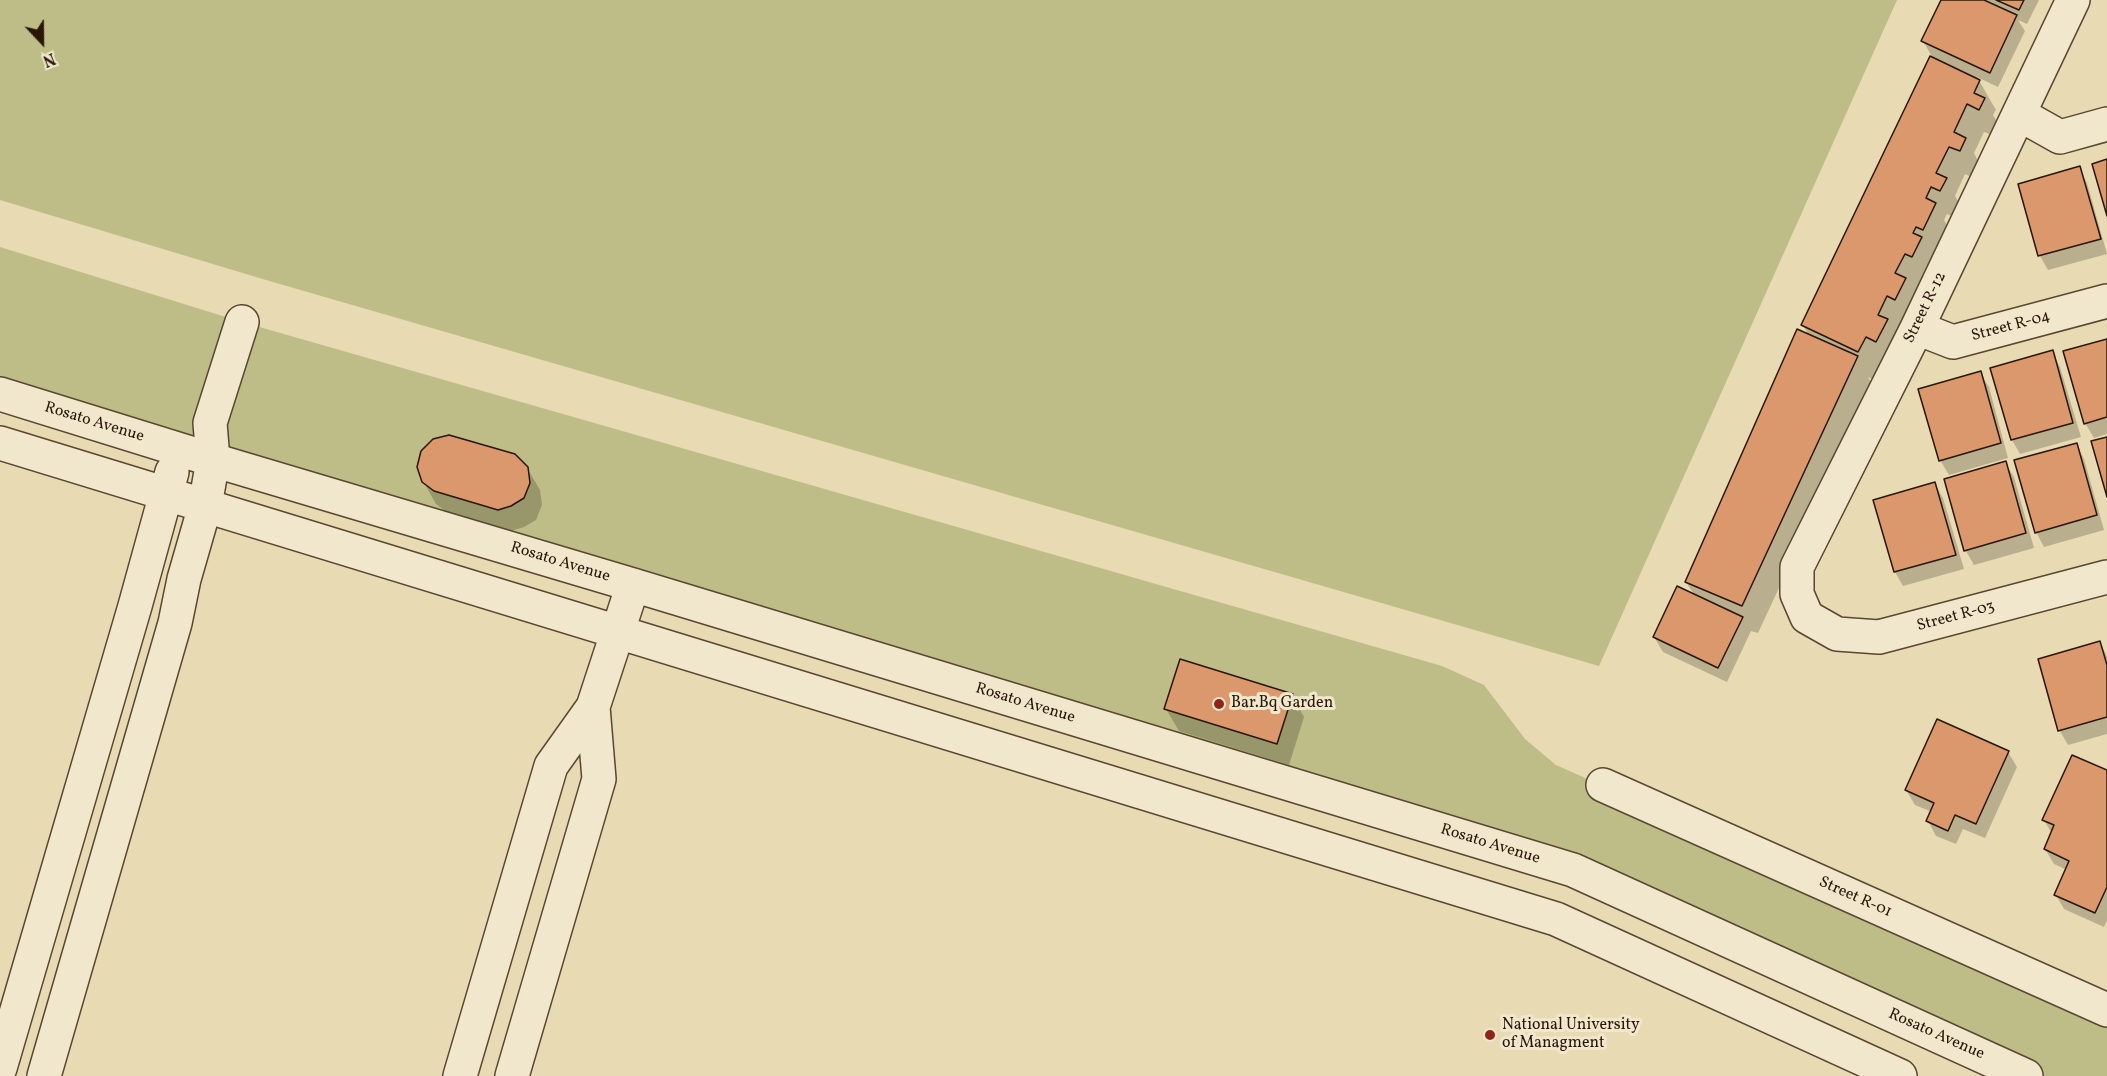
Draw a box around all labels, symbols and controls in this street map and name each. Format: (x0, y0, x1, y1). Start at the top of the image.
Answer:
north arrow (12, 12, 72, 72)
text: N (39, 46, 58, 71)
street label: Street R-12 (1901, 269, 1951, 347)
street label: Street R-04 (1969, 307, 2053, 347)
street label: Rosato Avenue (42, 399, 146, 447)
street label: Rosato Avenue (508, 539, 612, 587)
street label: Street R-03 (1915, 597, 1997, 637)
street label: Rosato Avenue (973, 680, 1077, 728)
place label: Bar.Bq Garden (1231, 694, 1333, 714)
marker: Bar.Bq Garden (1212, 697, 1226, 711)
street label: Rosato Avenue (1438, 821, 1542, 869)
street label: Street R-01 (1815, 873, 1895, 923)
street label: Rosato Avenue (1885, 1005, 1987, 1065)
place label: National University of Managment (1502, 1016, 1640, 1054)
marker: National University of Managment (1483, 1028, 1497, 1042)

